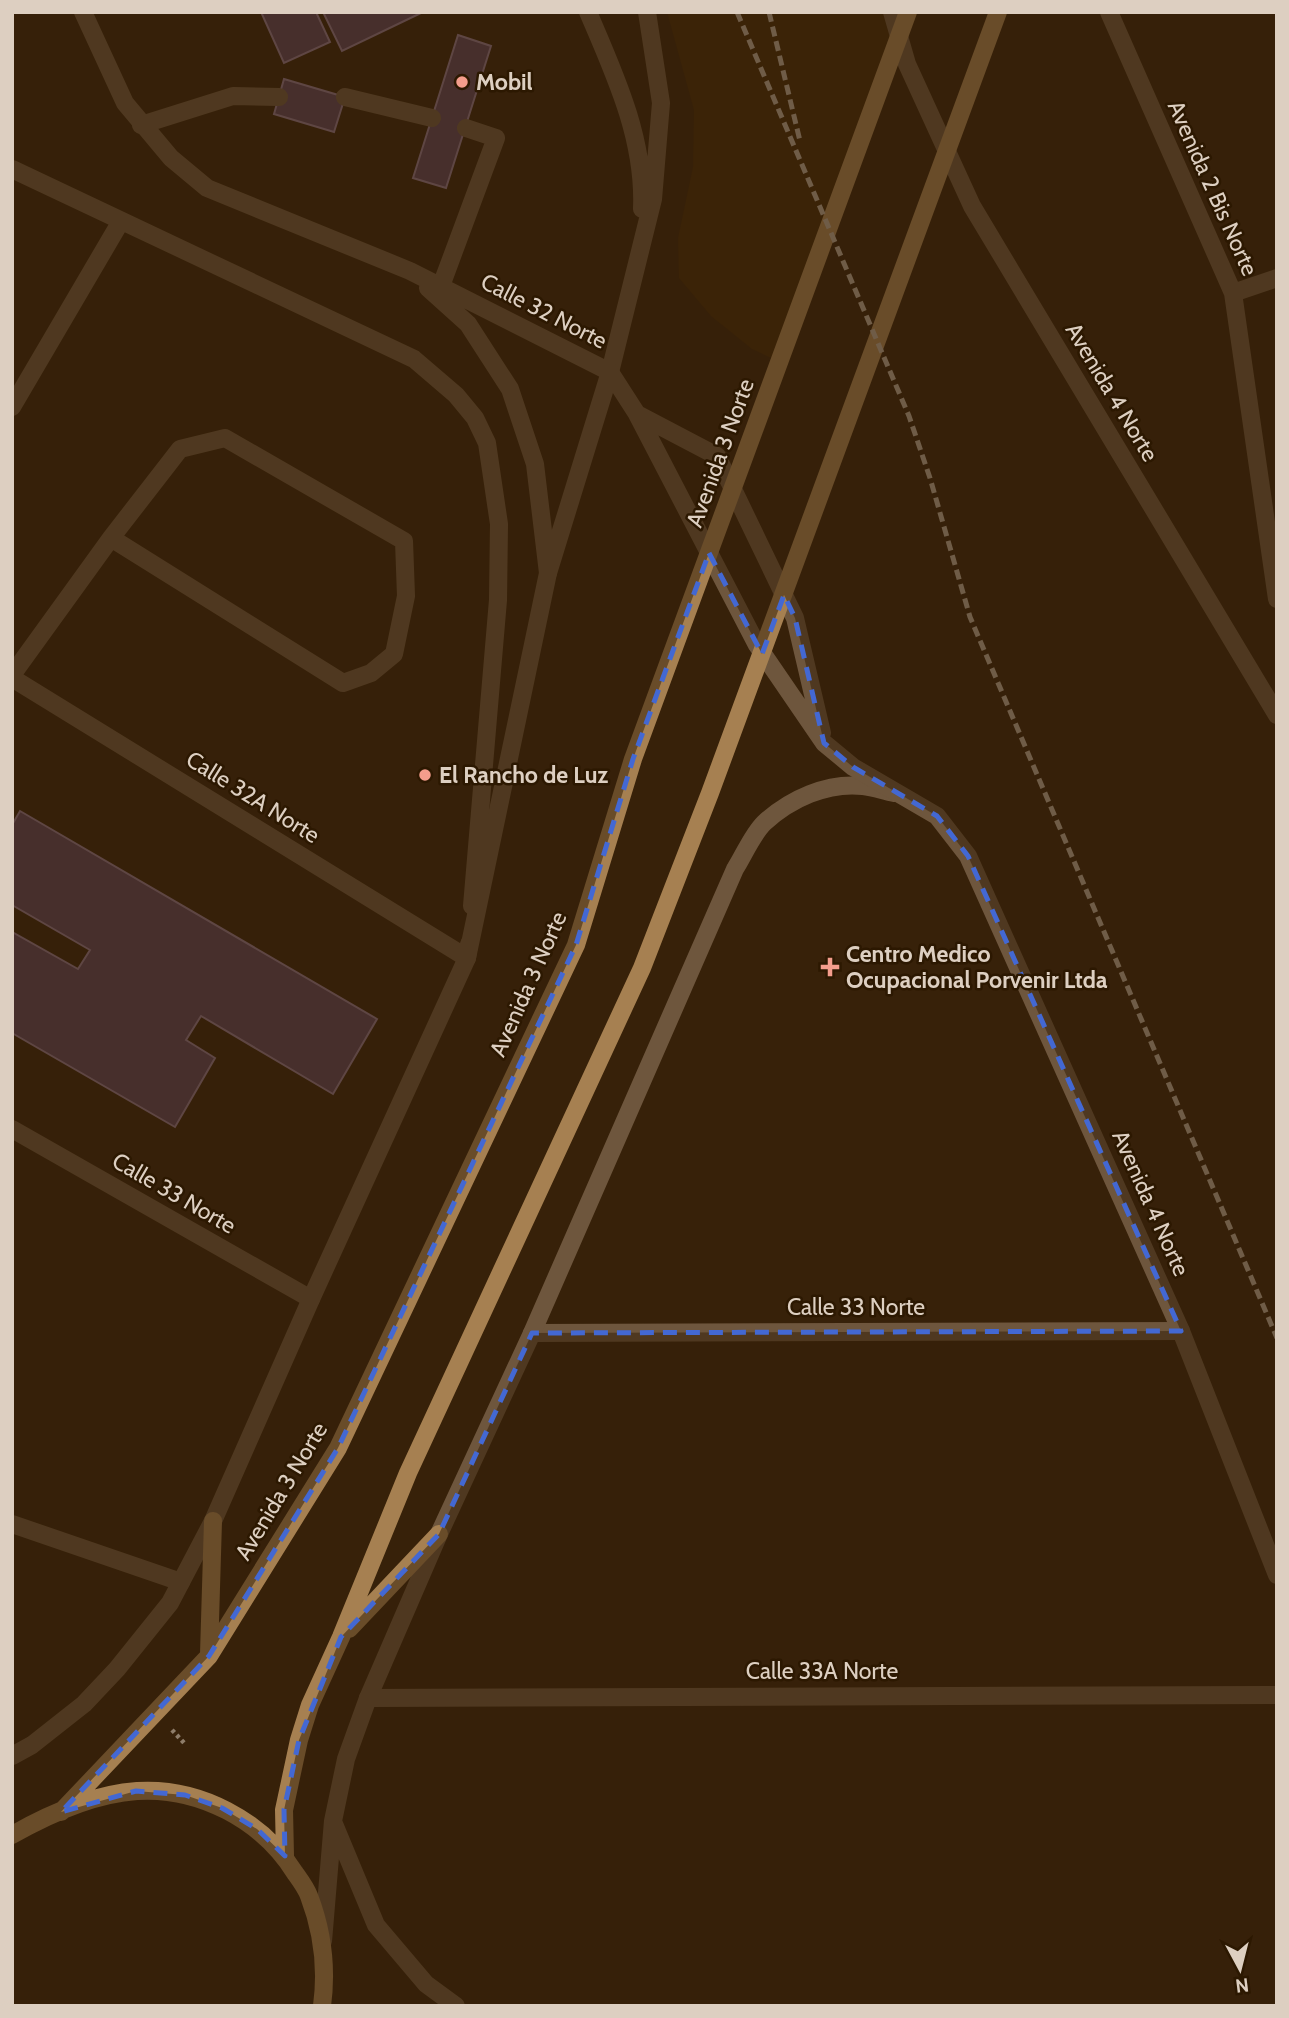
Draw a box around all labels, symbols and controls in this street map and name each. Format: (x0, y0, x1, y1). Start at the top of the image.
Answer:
place label: Mobil (476, 68, 533, 96)
marker: Mobil (454, 74, 470, 90)
street label: Avenida 2 Bis Norte (1162, 96, 1264, 280)
street label: Calle 32 Norte (476, 267, 612, 355)
street label: Avenida 4 Norte (1060, 318, 1164, 467)
street label: Avenida 3 Norte (680, 375, 760, 531)
street label: Calle 32A Norte (181, 745, 325, 849)
place label: El Rancho de Luz (439, 761, 608, 789)
marker: El Rancho de Luz (417, 767, 433, 783)
street label: Avenida 3 Norte (484, 907, 573, 1061)
place label: Centro Medico Ocupacional Porvenir Ltda (846, 940, 1108, 994)
marker: Centro Medico Ocupacional Porvenir Ltda (820, 957, 840, 977)
street label: Avenida 4 Norte (1106, 1126, 1196, 1280)
street label: Calle 33 Norte (107, 1146, 241, 1240)
street label: Calle 33 Norte (787, 1293, 925, 1321)
street label: Avenida 3 Norte (229, 1417, 333, 1565)
street label: Calle 33A Norte (746, 1657, 898, 1685)
north arrow (1205, 1934, 1275, 2004)
text: N (1234, 1973, 1250, 1998)

